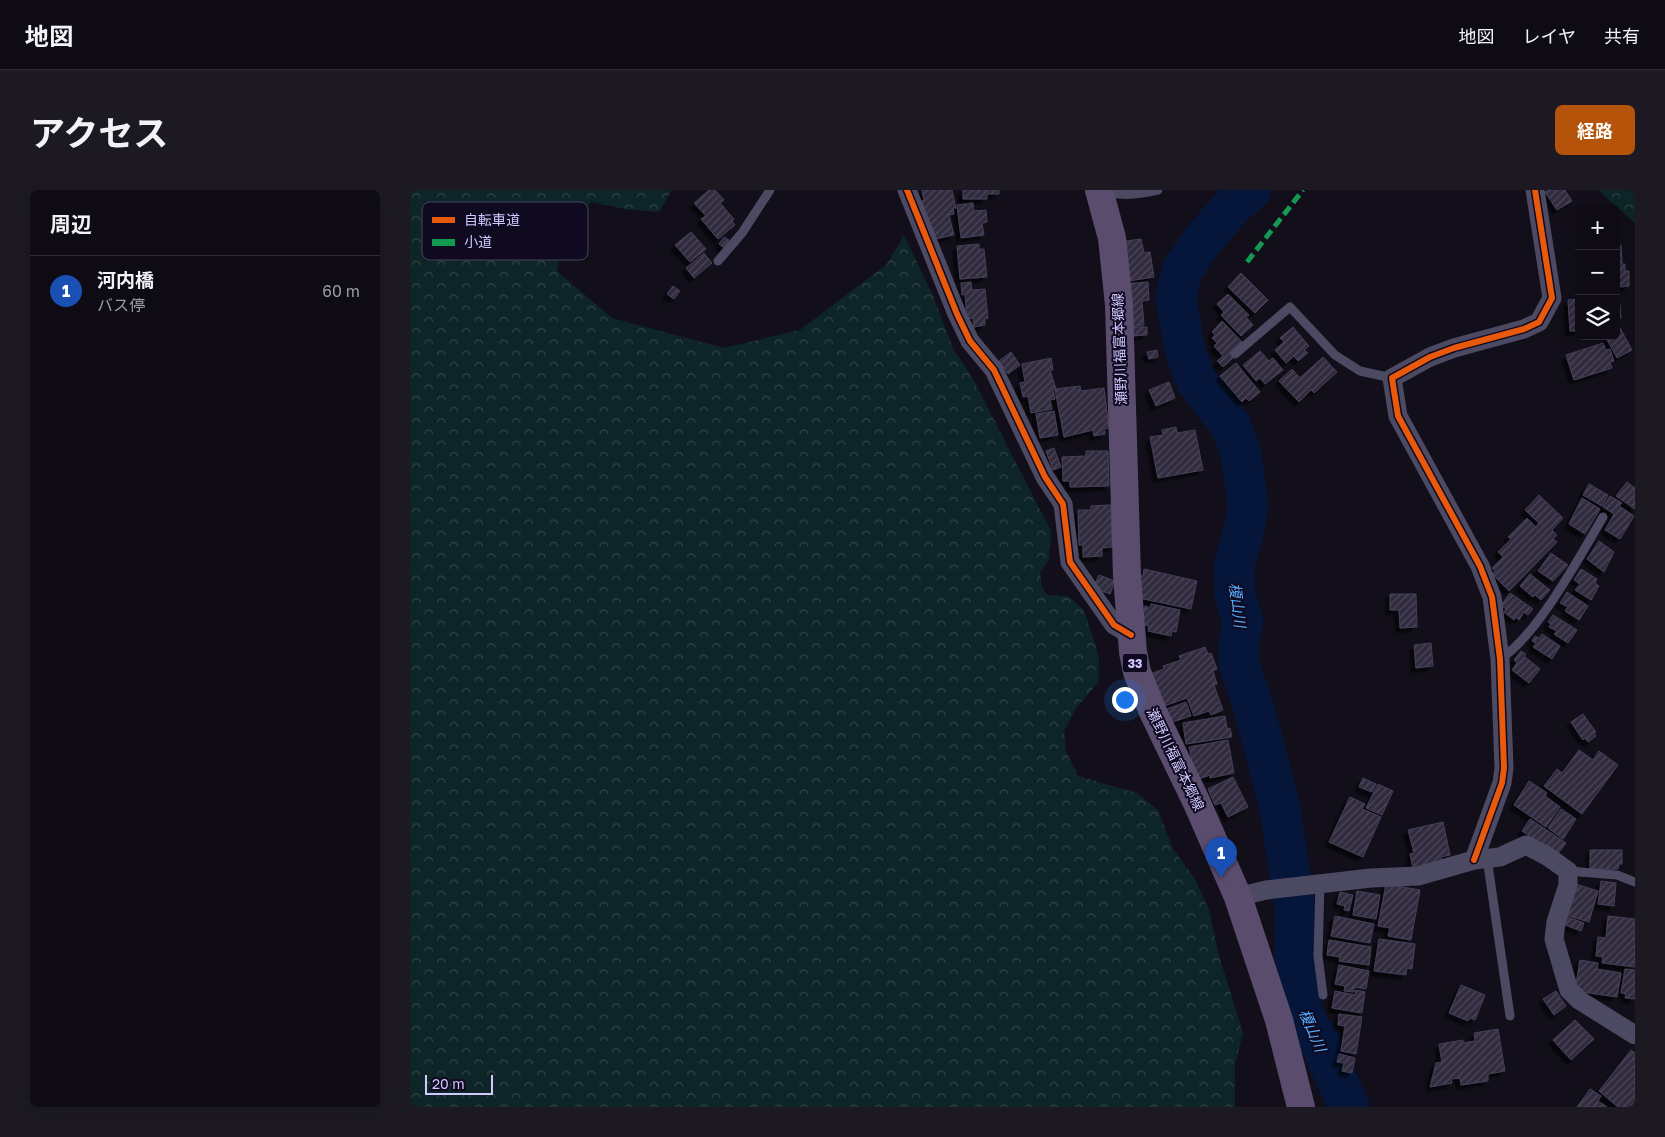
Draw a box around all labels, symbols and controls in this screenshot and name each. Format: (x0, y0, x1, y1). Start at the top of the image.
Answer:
text: 地図 (25, 21, 73, 50)
text: 地図 (1459, 25, 1495, 47)
text: レイヤ (1523, 25, 1576, 47)
text: 共有 (1604, 25, 1640, 47)
button: 経路 (1555, 105, 1635, 155)
text: アクセス (30, 112, 168, 154)
legend (422, 202, 588, 260)
map controls (1575, 205, 1620, 340)
button: + (1575, 205, 1620, 250)
text: 周辺 (50, 211, 92, 237)
text: 自転車道 (464, 211, 520, 228)
text: 小道 (464, 233, 492, 250)
button: − (1575, 250, 1620, 295)
text: 河内橋 (97, 268, 154, 291)
text: 1 (62, 281, 70, 301)
text: 60 m (322, 281, 360, 301)
street label: 瀬野川福富本郷線 (1109, 293, 1129, 405)
text: バス停 (97, 295, 145, 315)
button: layers (1575, 295, 1620, 340)
water label: 榎山川 (1226, 582, 1250, 630)
road number: 33 (1122, 653, 1148, 672)
your location (1112, 687, 1138, 713)
street label: 瀬野川福富本郷線 (1144, 705, 1208, 813)
pin: 1 (1205, 837, 1237, 878)
water label: 榎山川 (1296, 1006, 1331, 1056)
scale bar (425, 1072, 492, 1095)
text: 20 m (432, 1075, 465, 1092)

